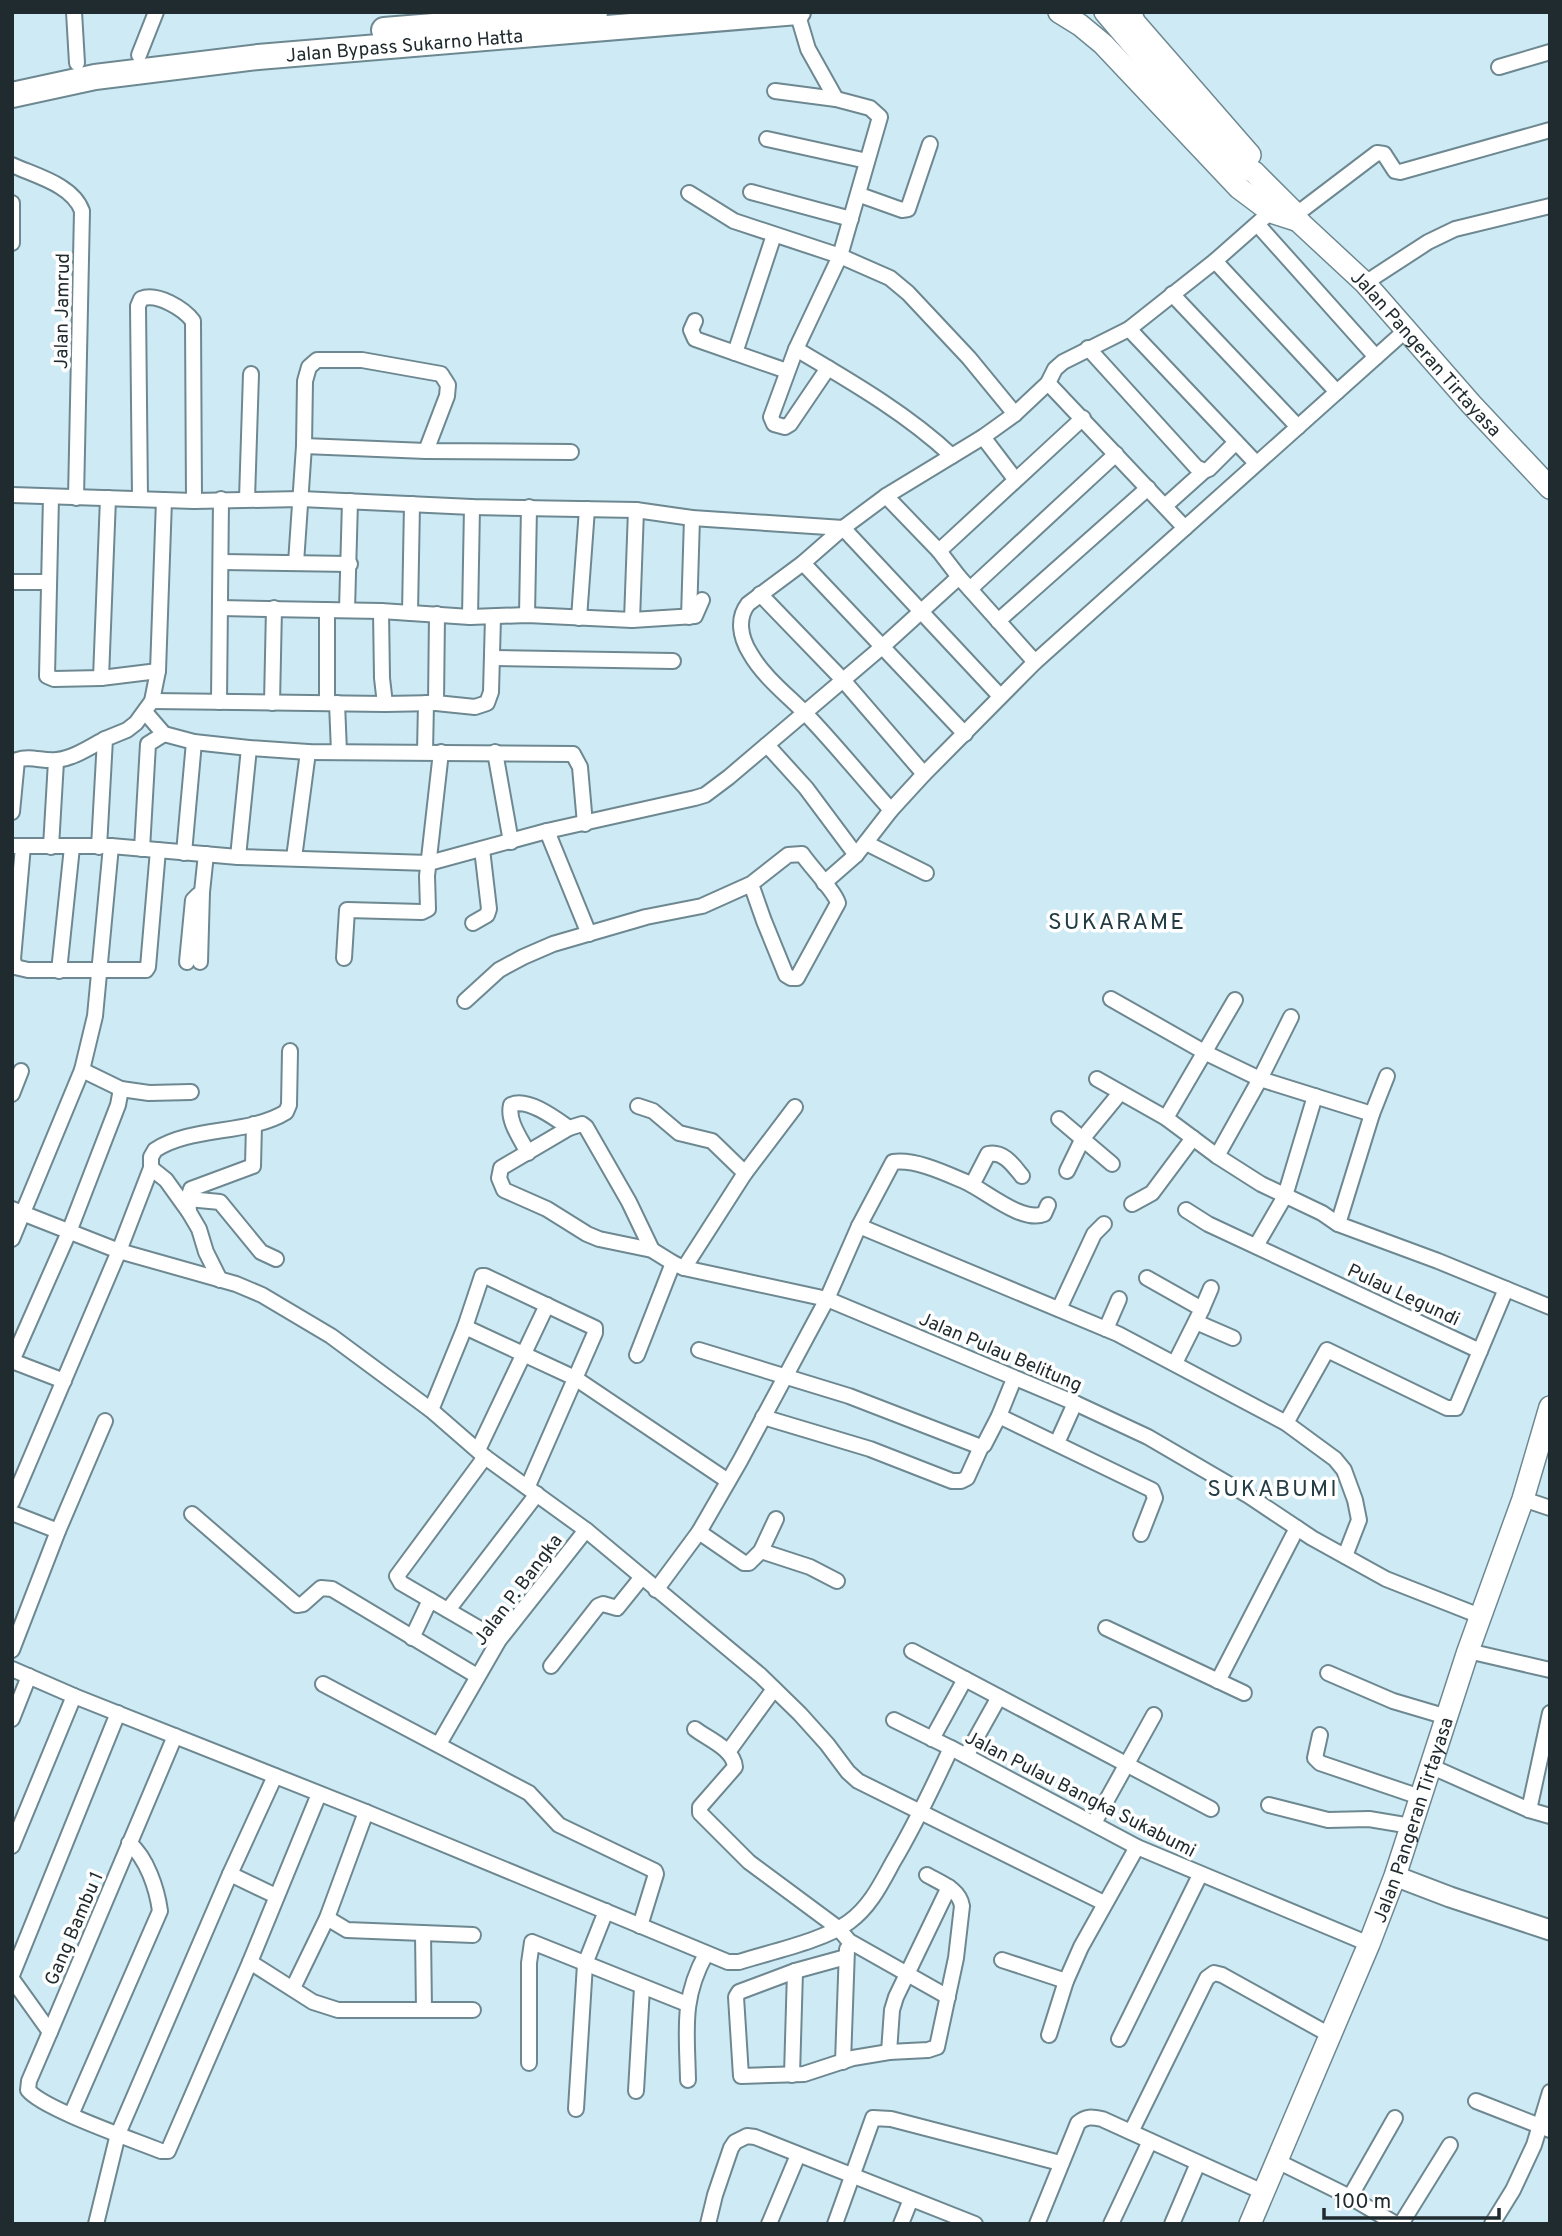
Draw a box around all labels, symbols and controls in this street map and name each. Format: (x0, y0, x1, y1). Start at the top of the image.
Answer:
street label: Jalan Bypass Sukarno Hatta (285, 25, 524, 69)
street label: Jalan Jamrud (50, 253, 76, 369)
street label: Jalan Pangeran Tirtayasa (1345, 266, 1506, 443)
district label: SUKARAME (1048, 909, 1186, 938)
street label: Pulau Legundi (1343, 1259, 1463, 1332)
street label: Jalan Pulau Belitung (915, 1308, 1086, 1398)
district label: SUKABUMI (1207, 1476, 1339, 1505)
street label: Jalan P. Bangka (469, 1530, 568, 1651)
street label: Jalan Pangeran Tirtayasa (1368, 1714, 1460, 1926)
street label: Jalan Pulau Bangka Sukabumi (961, 1726, 1200, 1864)
street label: Gang Bambu 1 (40, 1868, 110, 1989)
scale bar (1324, 2176, 1499, 2220)
text: 100 m (1334, 2189, 1391, 2216)

